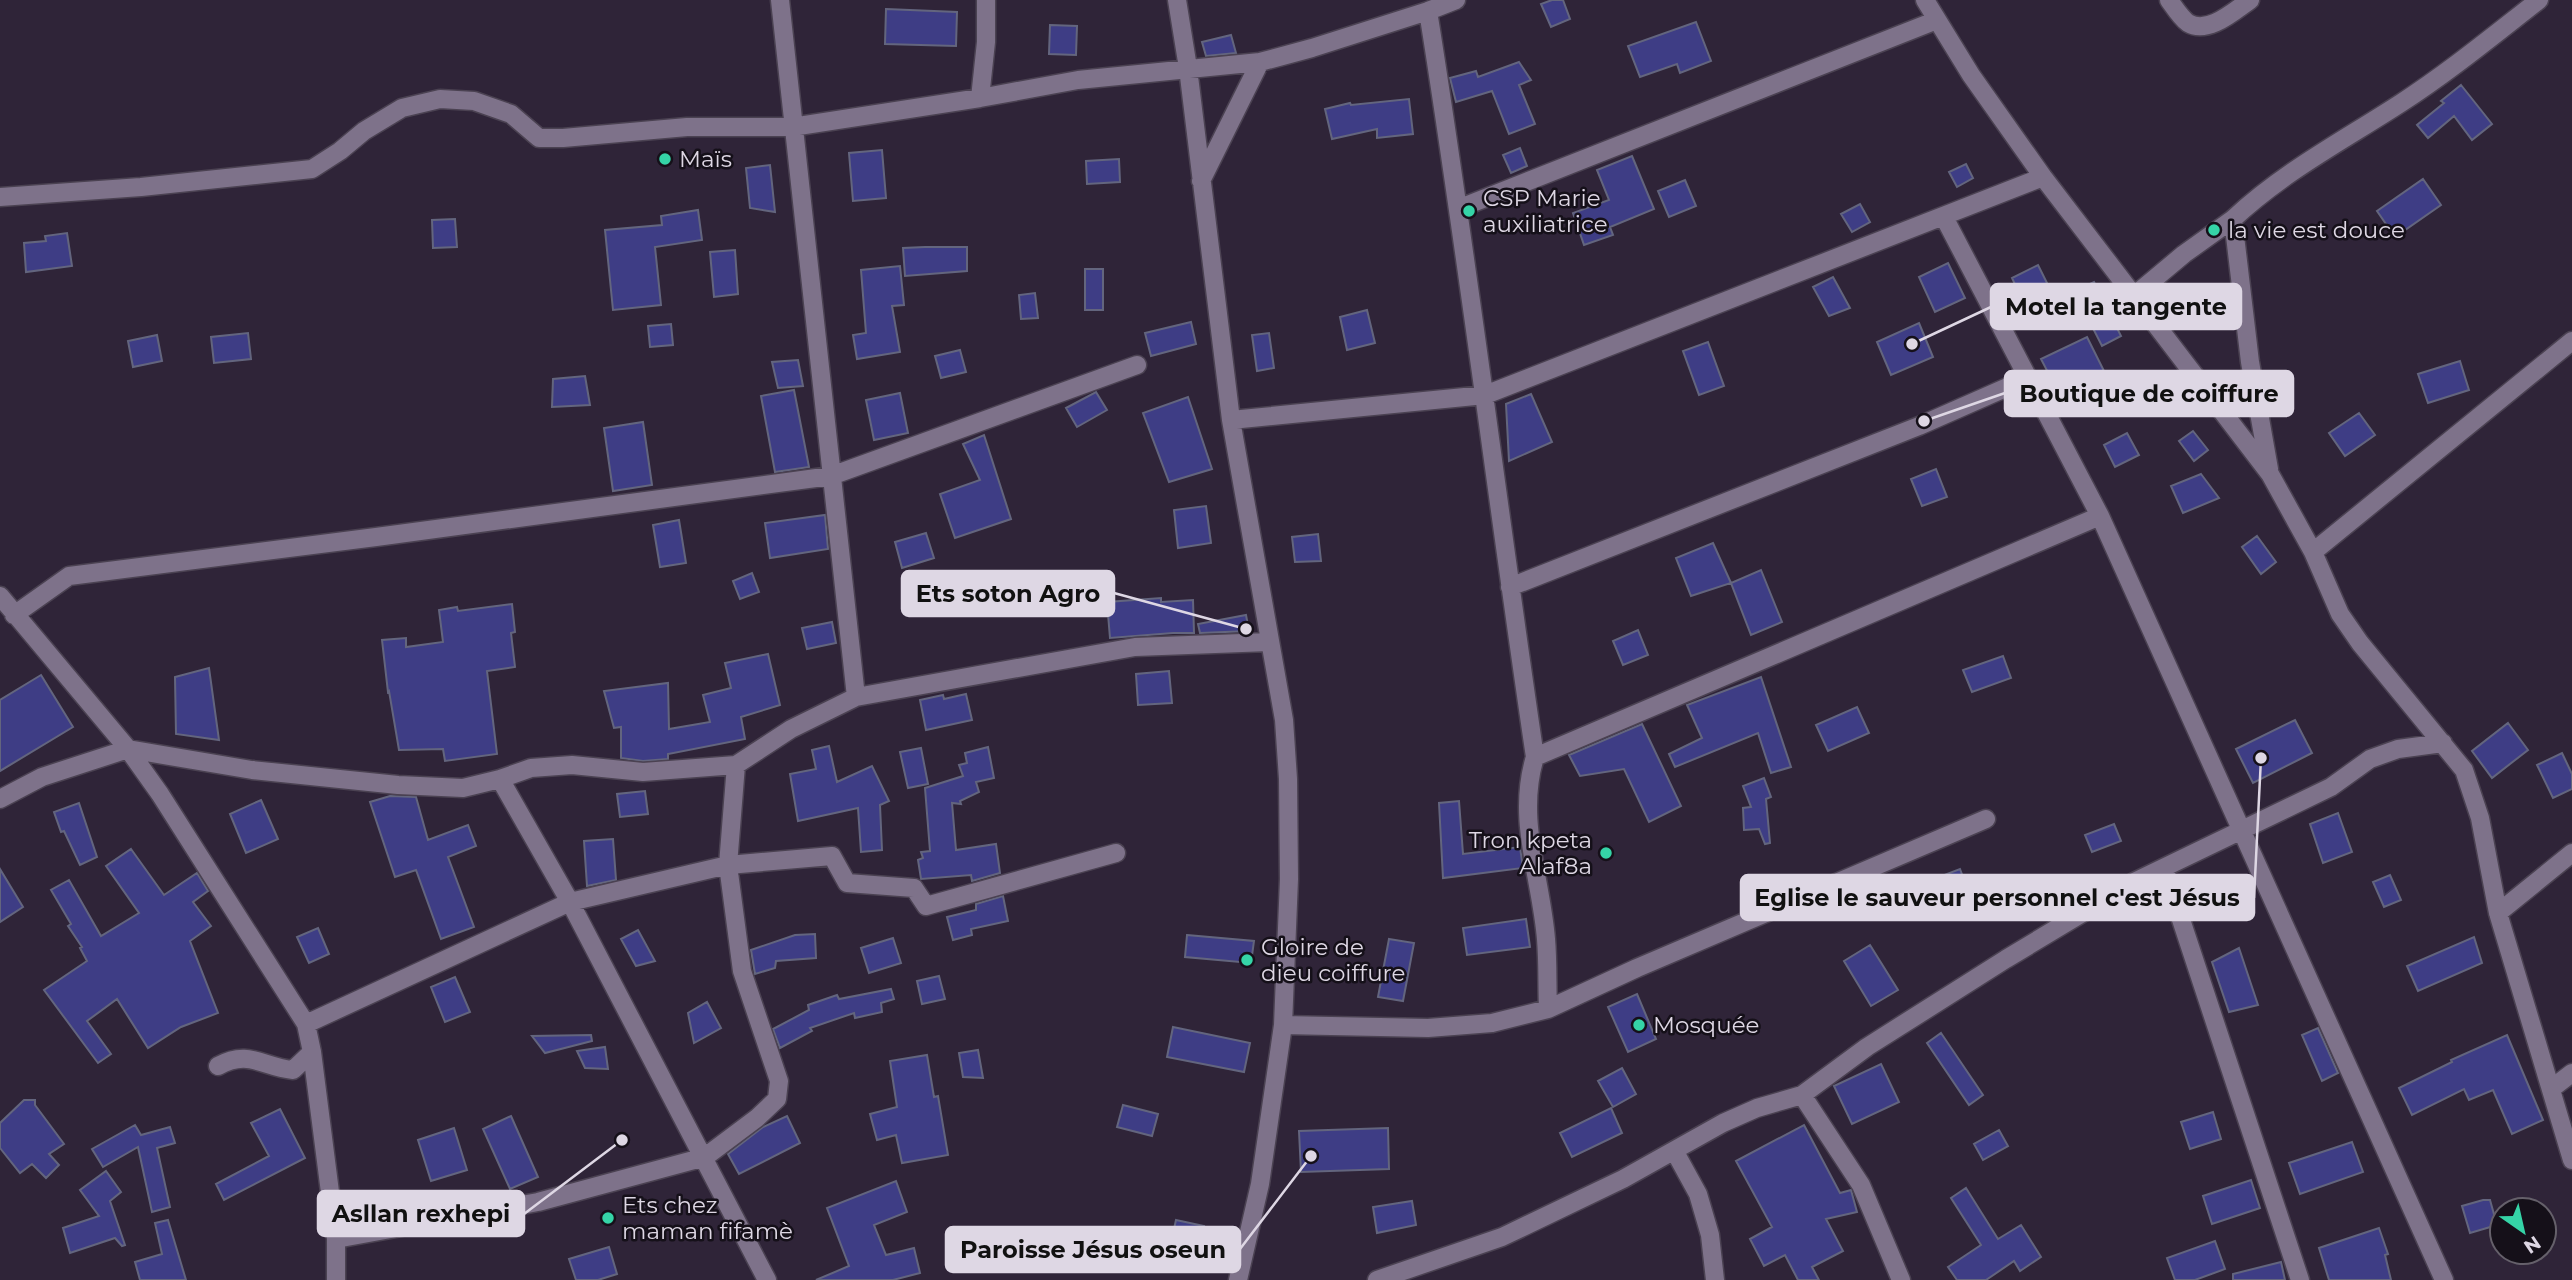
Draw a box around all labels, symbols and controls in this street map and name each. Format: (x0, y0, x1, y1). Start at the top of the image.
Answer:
place label: Maïs (679, 145, 732, 173)
marker: Maïs (657, 151, 673, 167)
place label: CSP Marie auxiliatrice (1483, 184, 1608, 238)
marker: CSP Marie auxiliatrice (1461, 203, 1477, 219)
place label: la vie est douce (2228, 216, 2405, 244)
marker: la vie est douce (2206, 222, 2222, 238)
callout: Motel la tangente (1991, 284, 2241, 329)
text: Motel la tangente (2005, 292, 2227, 321)
callout: Boutique de coiffure (2005, 371, 2293, 416)
text: Boutique de coiffure (2019, 379, 2279, 408)
callout: Ets soton Agro (902, 571, 1114, 616)
text: Ets soton Agro (916, 579, 1100, 608)
place label: Tron kpeta Alaf8a (1469, 826, 1592, 880)
marker: Tron kpeta Alaf8a (1598, 845, 1614, 861)
callout: Eglise le sauveur personnel c'est Jésus (1741, 875, 2254, 920)
text: Eglise le sauveur personnel c'est Jésus (1754, 883, 2240, 912)
place label: Gloire de dieu coiffure (1261, 933, 1405, 987)
marker: Gloire de dieu coiffure (1239, 952, 1255, 968)
place label: Mosquée (1653, 1011, 1759, 1039)
marker: Mosquée (1631, 1017, 1647, 1033)
callout: Asllan rexhepi (318, 1191, 524, 1236)
place label: Ets chez maman fifamè (622, 1191, 793, 1245)
north arrow (2488, 1196, 2558, 1266)
text: Asllan rexhepi (331, 1199, 510, 1228)
marker: Ets chez maman fifamè (600, 1210, 616, 1226)
callout: Paroisse Jésus oseun (946, 1227, 1240, 1272)
text: N (2519, 1231, 2545, 1259)
text: Paroisse Jésus oseun (960, 1235, 1226, 1264)

